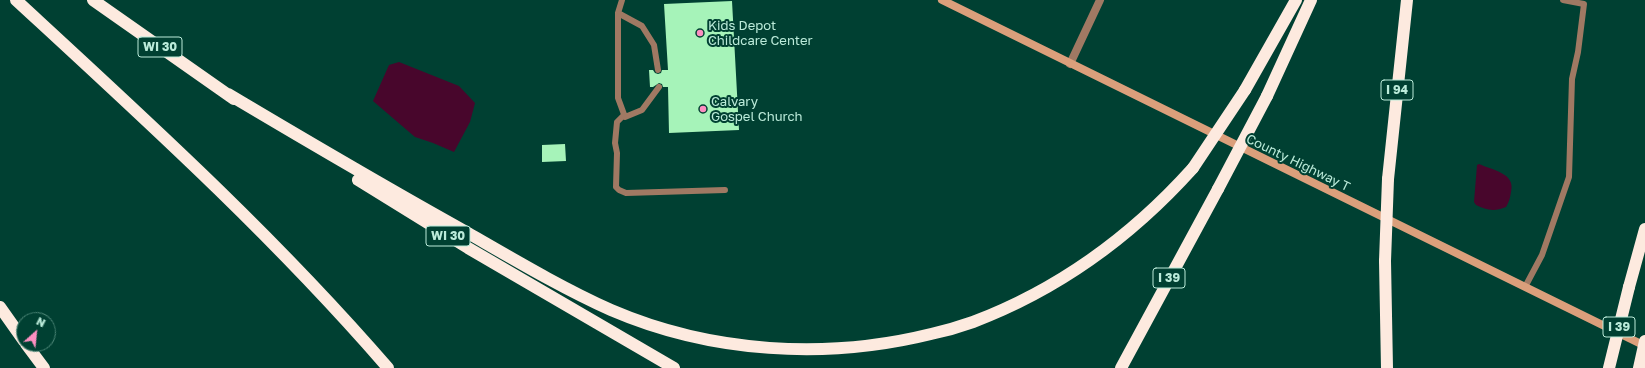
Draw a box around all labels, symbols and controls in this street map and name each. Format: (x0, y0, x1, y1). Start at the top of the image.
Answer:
place label: Kids Depot Childcare Center (708, 18, 813, 49)
marker: Kids Depot Childcare Center (695, 28, 705, 38)
road number: WI 30 (138, 37, 182, 57)
road number: I 94 (1381, 80, 1413, 100)
place label: Calvary Gospel Church (711, 94, 803, 125)
marker: Calvary Gospel Church (698, 104, 708, 114)
street label: County Highway T (1244, 131, 1352, 195)
road number: WI 30 (426, 226, 470, 246)
road number: I 39 (1153, 268, 1185, 288)
north arrow (16, 312, 56, 352)
text: N (35, 314, 48, 329)
road number: I 39 (1603, 317, 1635, 337)

